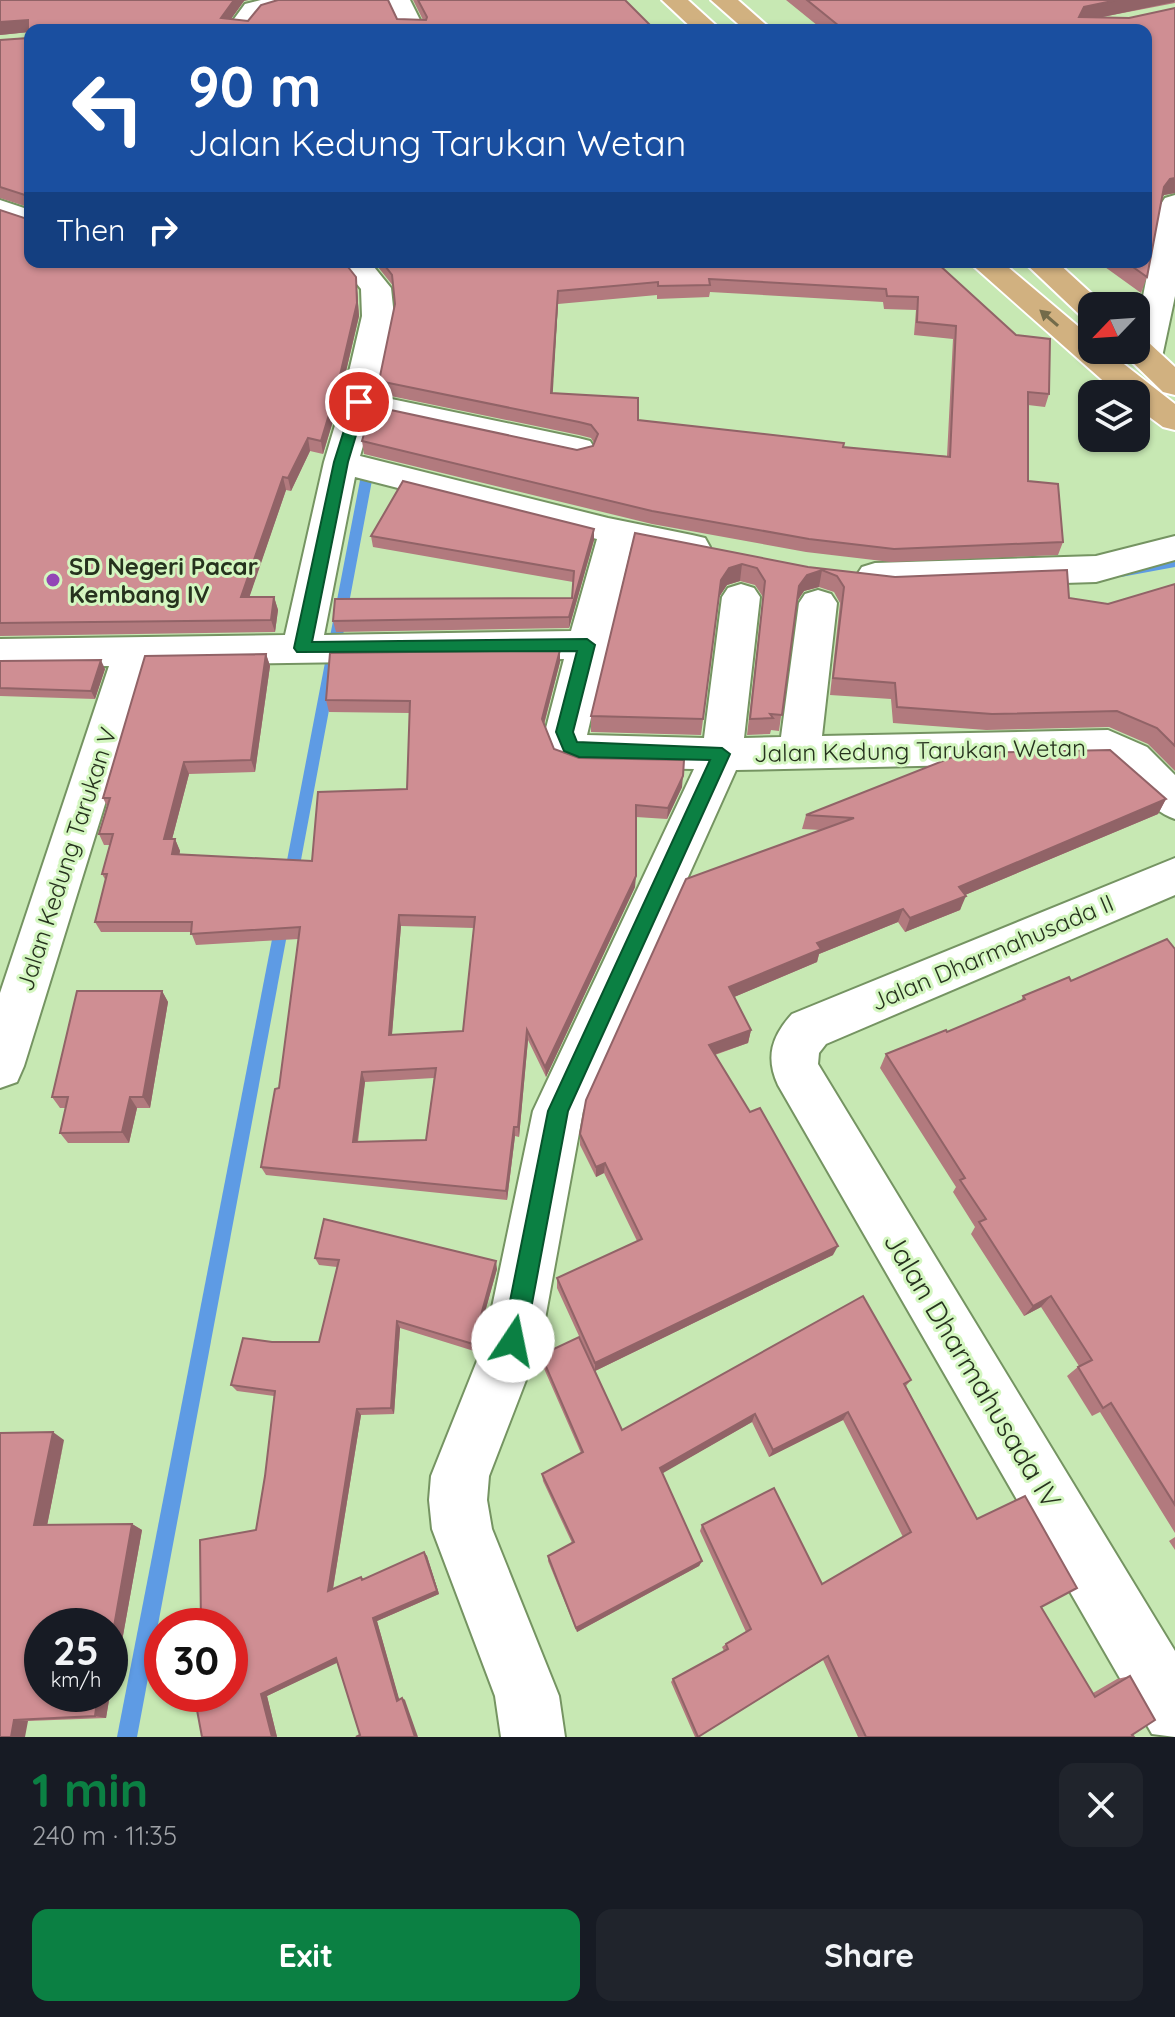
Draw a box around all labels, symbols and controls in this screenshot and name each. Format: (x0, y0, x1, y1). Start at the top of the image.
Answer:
text: 90 m (188, 51, 322, 121)
icon: left (56, 56, 160, 160)
text: Jalan Kedung Tarukan Wetan (188, 120, 686, 165)
icon: right (141, 208, 185, 252)
text: Then (56, 211, 125, 249)
north arrow (1078, 292, 1150, 364)
map controls (1078, 292, 1150, 452)
one-way arrow (1040, 310, 1060, 327)
pin (325, 368, 393, 436)
icon: arrive (337, 380, 381, 424)
button: layers (1078, 380, 1150, 452)
place label: SD Negeri Pacar Kembang IV (69, 551, 258, 609)
marker: SD Negeri Pacar Kembang IV (44, 571, 62, 589)
street label: Jalan Kedung Tarukan V (9, 723, 123, 995)
street label: Jalan Kedung Tarukan Wetan (754, 732, 1086, 768)
street label: Jalan Dharmahusada II (866, 887, 1118, 1017)
street label: Jalan Dharmahusada IV (877, 1226, 1069, 1514)
position arrow (471, 1299, 555, 1383)
speed limit sign: 30 (144, 1608, 248, 1712)
text: 25 (53, 1625, 99, 1675)
text: km/h (51, 1667, 101, 1692)
text: 1 min (32, 1759, 148, 1819)
button: close (1059, 1763, 1143, 1847)
text: 240 m · 11:35 (32, 1819, 177, 1852)
button: Exit (32, 1909, 580, 2001)
button: Share (596, 1909, 1143, 2001)

